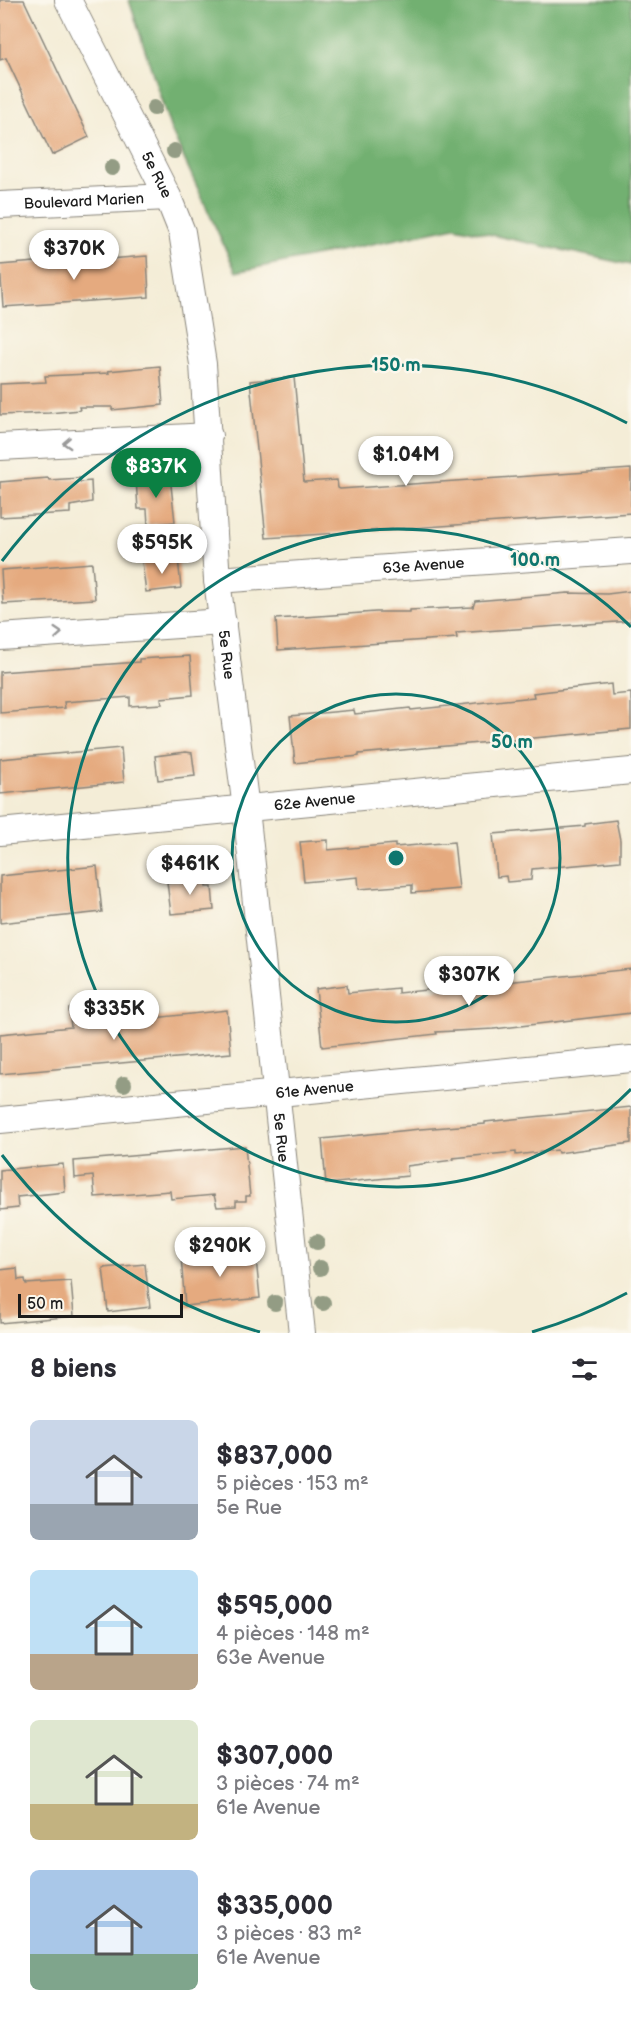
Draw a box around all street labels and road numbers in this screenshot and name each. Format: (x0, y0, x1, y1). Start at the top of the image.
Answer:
street label: 5e Rue (137, 149, 176, 201)
street label: Boulevard Marien (23, 189, 144, 214)
street label: 63e Avenue (382, 554, 465, 578)
street label: 5e Rue (213, 629, 239, 681)
street label: 62e Avenue (273, 789, 356, 815)
street label: 61e Avenue (275, 1077, 355, 1103)
street label: 5e Rue (269, 1112, 293, 1163)

